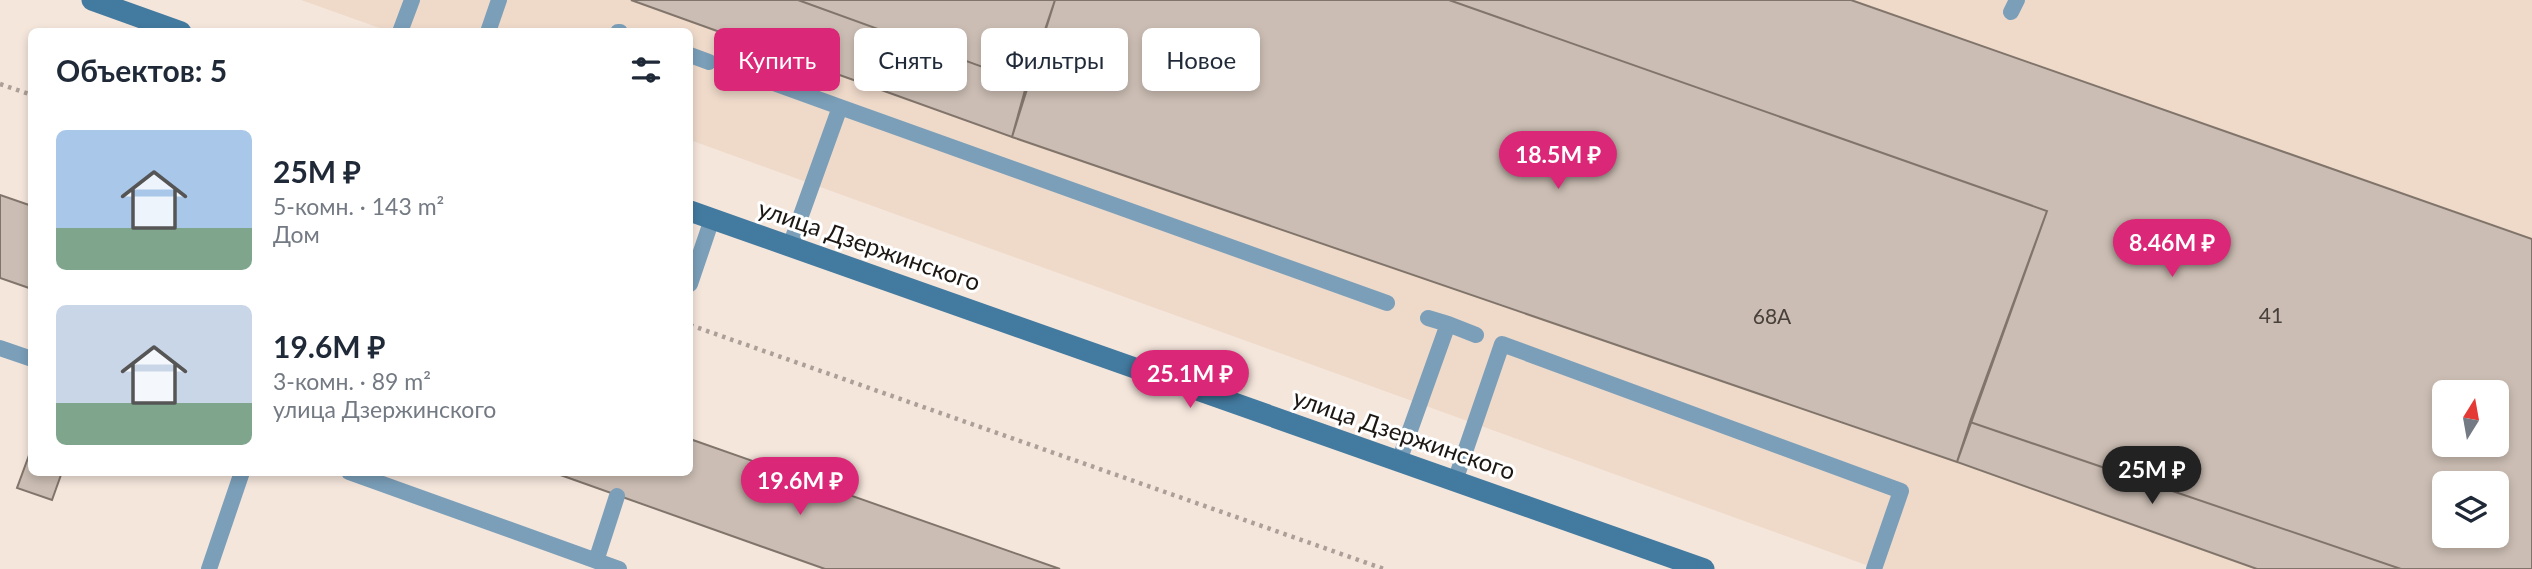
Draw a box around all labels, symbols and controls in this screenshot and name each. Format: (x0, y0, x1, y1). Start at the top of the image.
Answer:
chip: Купить (714, 28, 840, 91)
chip: Снять (854, 28, 967, 91)
chip: Фильтры (981, 28, 1128, 91)
chip: Новое (1142, 28, 1260, 91)
icon: filters (627, 51, 665, 89)
text: Объектов: 5 (56, 52, 227, 88)
pin: 18.5M ₽ (1493, 132, 1623, 191)
text: 18.5M ₽ (1515, 140, 1601, 168)
text: 25M ₽ (273, 153, 361, 189)
icon: home (112, 158, 196, 242)
text: 5-комн. · 143 m² (273, 192, 444, 220)
street label: улица Дзержинского (755, 193, 984, 296)
pin: 8.46M ₽ (2107, 219, 2237, 279)
text: Дом (273, 220, 320, 248)
text: 8.46M ₽ (2129, 228, 2215, 256)
house number: 41 (2259, 302, 2283, 327)
house number: 68А (1753, 303, 1792, 328)
text: 19.6M ₽ (273, 328, 385, 364)
icon: home (112, 333, 196, 417)
pin: 25.1M ₽ (1125, 350, 1255, 410)
text: 25.1M ₽ (1147, 359, 1233, 387)
text: 3-комн. · 89 m² (273, 367, 431, 395)
north arrow (2432, 380, 2510, 457)
map controls (2432, 380, 2509, 548)
street label: улица Дзержинского (1290, 382, 1519, 485)
text: улица Дзержинского (273, 395, 496, 423)
pin: 25M ₽ (2103, 447, 2201, 506)
text: 25M ₽ (2118, 455, 2186, 483)
pin: 19.6M ₽ (735, 458, 865, 517)
text: 19.6M ₽ (757, 466, 843, 494)
button: layers (2432, 471, 2509, 548)

